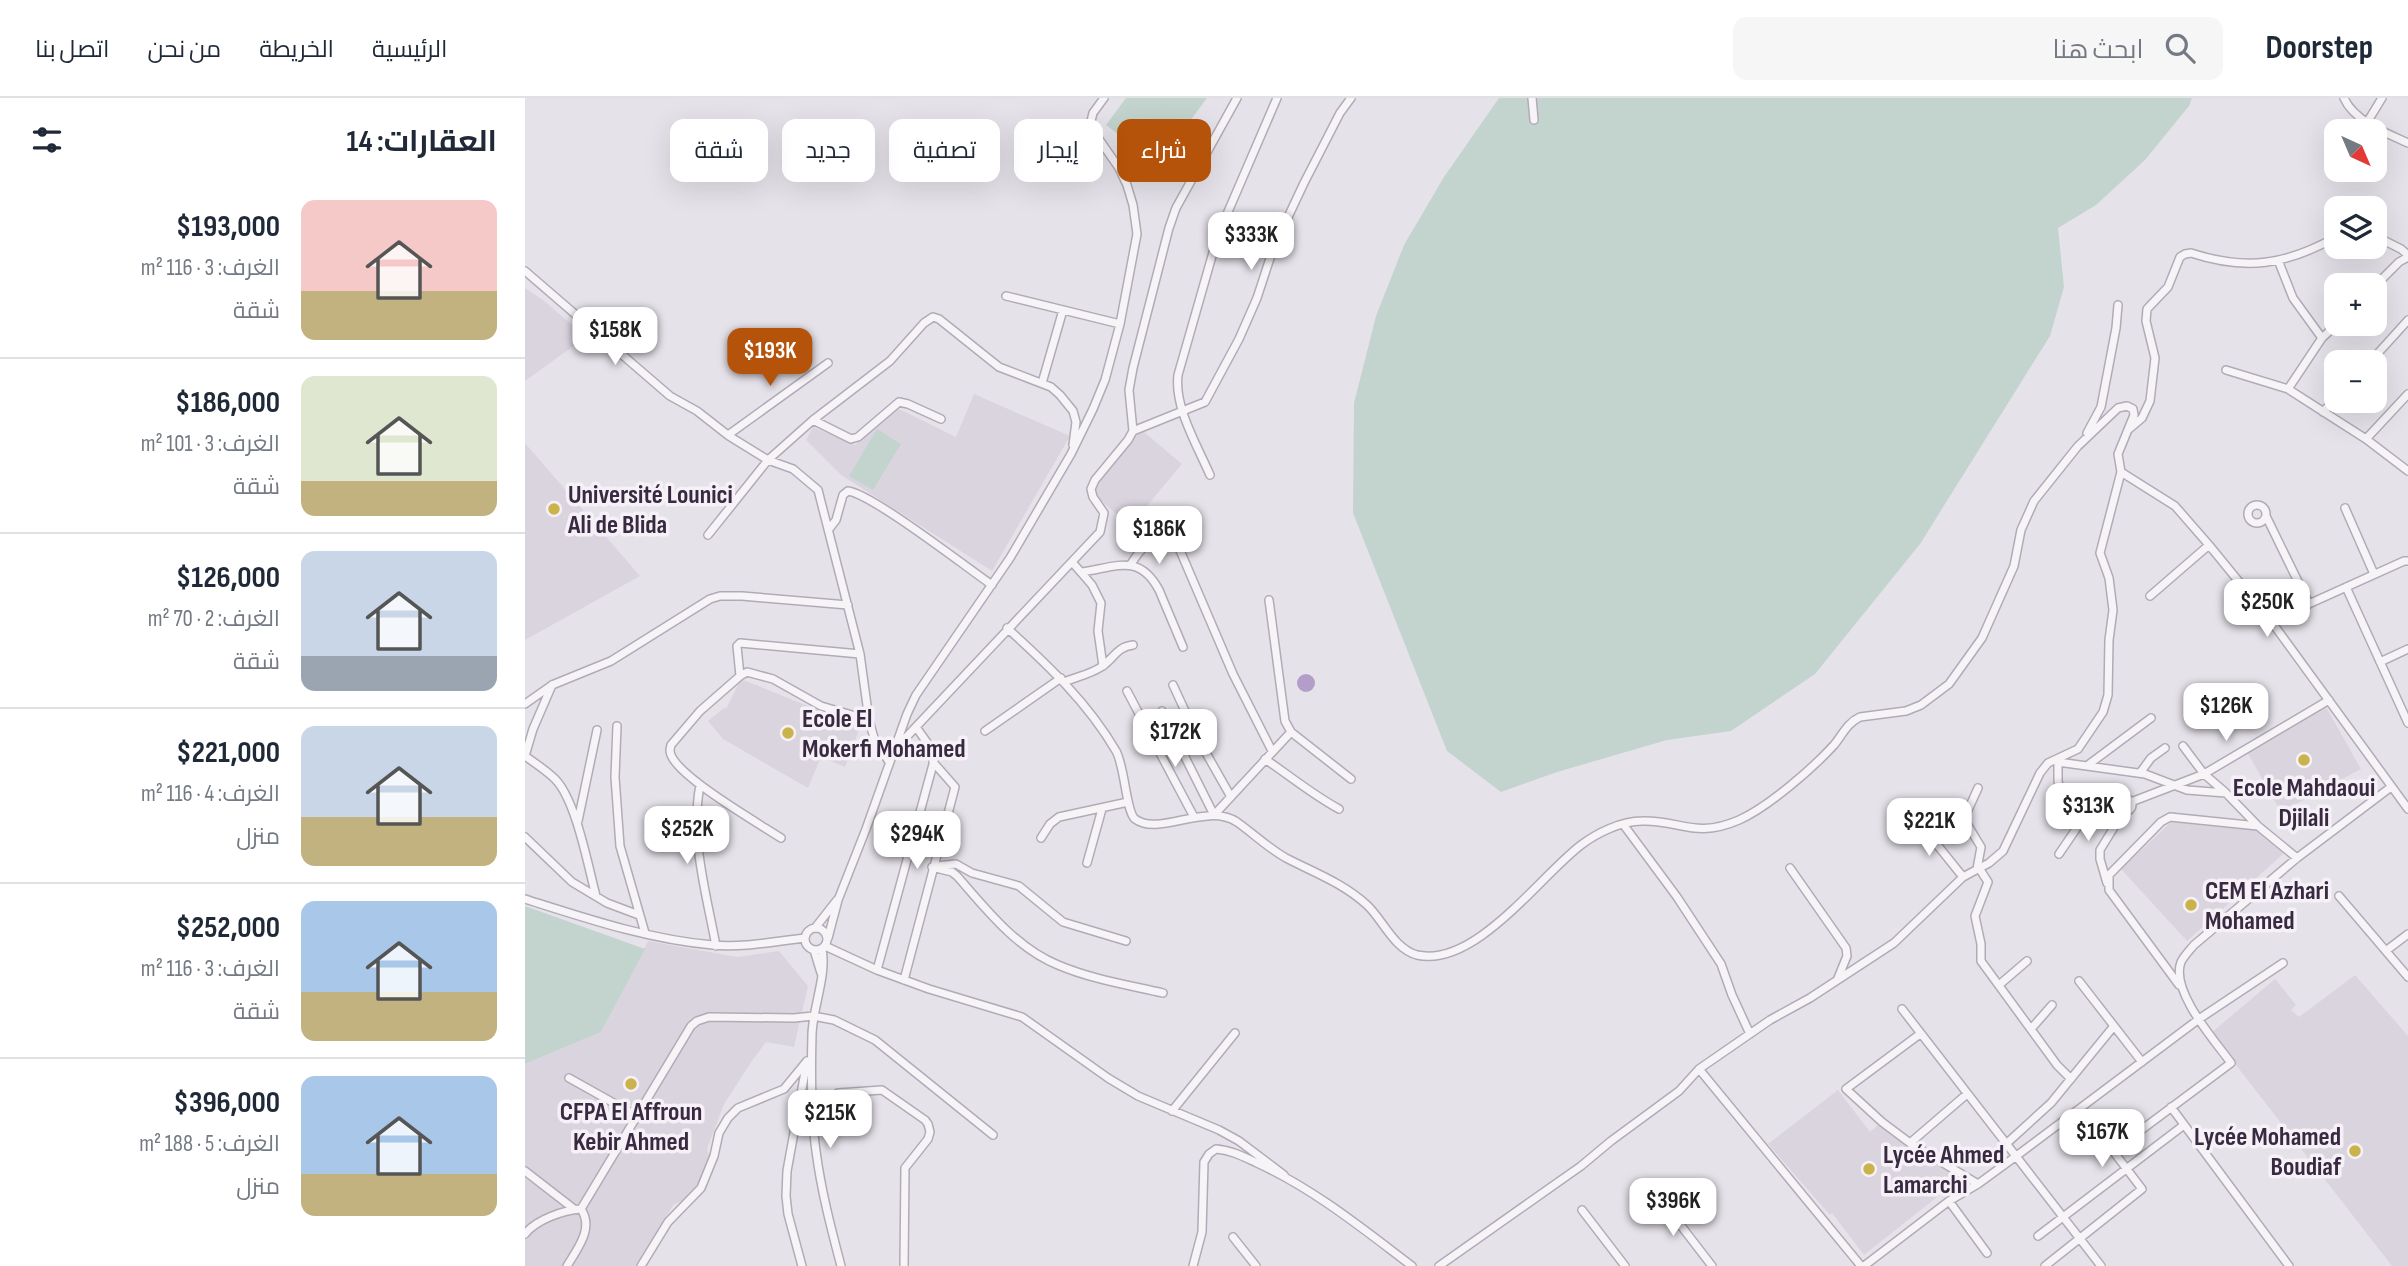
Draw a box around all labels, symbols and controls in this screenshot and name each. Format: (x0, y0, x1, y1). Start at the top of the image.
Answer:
search box (1733, 17, 2223, 80)
text: Doorstep (2265, 28, 2373, 68)
icon: search (2161, 29, 2199, 67)
text: اتصل بنا (35, 35, 109, 64)
text: من نحن (147, 35, 221, 64)
text: الخريطة (259, 35, 334, 64)
text: الرئيسية (372, 35, 447, 64)
text: ابحث هنا (2052, 35, 2143, 66)
chip: شقة (670, 119, 768, 182)
chip: جديد (782, 119, 875, 182)
chip: تصفية (889, 119, 1000, 182)
chip: إيجار (1014, 119, 1103, 182)
chip: شراء (1117, 119, 1211, 182)
north arrow (2324, 119, 2387, 182)
map controls (2324, 119, 2387, 413)
icon: filters (28, 121, 66, 159)
text: العقارات: 14 (346, 124, 497, 160)
button: layers (2324, 196, 2387, 259)
text: $193,000 (176, 209, 280, 245)
pin: $333K (1202, 212, 1300, 272)
text: $333K (1224, 221, 1278, 249)
icon: home (357, 228, 441, 312)
text: الغرف: 3 · 116 m² (141, 254, 280, 282)
button: + (2324, 273, 2387, 336)
text: شقة (233, 297, 280, 325)
pin: $158K (566, 308, 664, 367)
text: $158K (588, 316, 642, 344)
pin: $193K (721, 328, 819, 388)
text: $193K (743, 337, 797, 365)
button: − (2324, 350, 2387, 413)
text: $186,000 (175, 385, 280, 421)
icon: home (357, 404, 441, 488)
text: الغرف: 3 · 101 m² (141, 430, 280, 458)
text: شقة (233, 473, 280, 501)
place label: Université Lounici Ali de Blida (567, 480, 733, 541)
marker: Université Lounici Ali de Blida (546, 501, 562, 517)
pin: $186K (1110, 506, 1208, 566)
text: $186K (1132, 515, 1186, 543)
text: $126,000 (176, 560, 280, 596)
icon: home (357, 579, 441, 663)
pin: $250K (2218, 580, 2316, 639)
text: $250K (2240, 588, 2294, 616)
text: الغرف: 2 · 70 m² (148, 605, 280, 633)
text: شقة (233, 648, 280, 676)
pin: $126K (2177, 684, 2275, 743)
text: $126K (2199, 692, 2253, 720)
place label: Ecole El Mokerfi Mohamed (802, 704, 966, 765)
pin: $172K (1126, 710, 1224, 769)
text: $172K (1149, 718, 1201, 746)
marker: Ecole El Mokerfi Mohamed (780, 725, 796, 741)
text: $221,000 (176, 735, 280, 771)
marker: Ecole Mahdaoui Djilali (2296, 752, 2312, 768)
icon: home (357, 754, 441, 838)
place label: Ecole Mahdaoui Djilali (2233, 773, 2375, 834)
text: الغرف: 4 · 116 m² (141, 780, 280, 808)
pin: $313K (2039, 784, 2137, 843)
text: $313K (2062, 792, 2114, 820)
pin: $221K (1880, 798, 1978, 858)
pin: $252K (638, 806, 736, 866)
text: $221K (1903, 807, 1955, 835)
pin: $294K (868, 812, 966, 871)
text: $252K (660, 815, 714, 843)
text: $294K (890, 820, 944, 848)
text: منزل (236, 823, 280, 851)
place label: CEM El Azhari Mohamed (2205, 876, 2329, 937)
marker: CEM El Azhari Mohamed (2183, 897, 2199, 913)
text: $252,000 (176, 910, 280, 946)
icon: home (357, 929, 441, 1013)
text: الغرف: 3 · 116 m² (141, 955, 280, 983)
text: شقة (233, 998, 280, 1026)
marker: CFPA El Affroun Kebir Ahmed (623, 1076, 639, 1092)
text: $396,000 (174, 1085, 280, 1121)
pin: $215K (781, 1090, 879, 1150)
place label: CFPA El Affroun Kebir Ahmed (560, 1097, 702, 1158)
text: $215K (804, 1099, 856, 1127)
icon: home (357, 1104, 441, 1188)
pin: $167K (2053, 1110, 2151, 1169)
text: $167K (2075, 1118, 2129, 1146)
place label: Lycée Mohamed Boudiaf (2194, 1122, 2342, 1183)
text: الغرف: 5 · 188 m² (139, 1130, 280, 1158)
place label: Lycée Ahmed Lamarchi (1883, 1140, 2004, 1201)
marker: Lycée Mohamed Boudiaf (2347, 1143, 2363, 1159)
marker: Lycée Ahmed Lamarchi (1861, 1161, 1877, 1177)
text: منزل (236, 1173, 280, 1201)
pin: $396K (1624, 1178, 1722, 1238)
text: $396K (1645, 1187, 1701, 1215)

